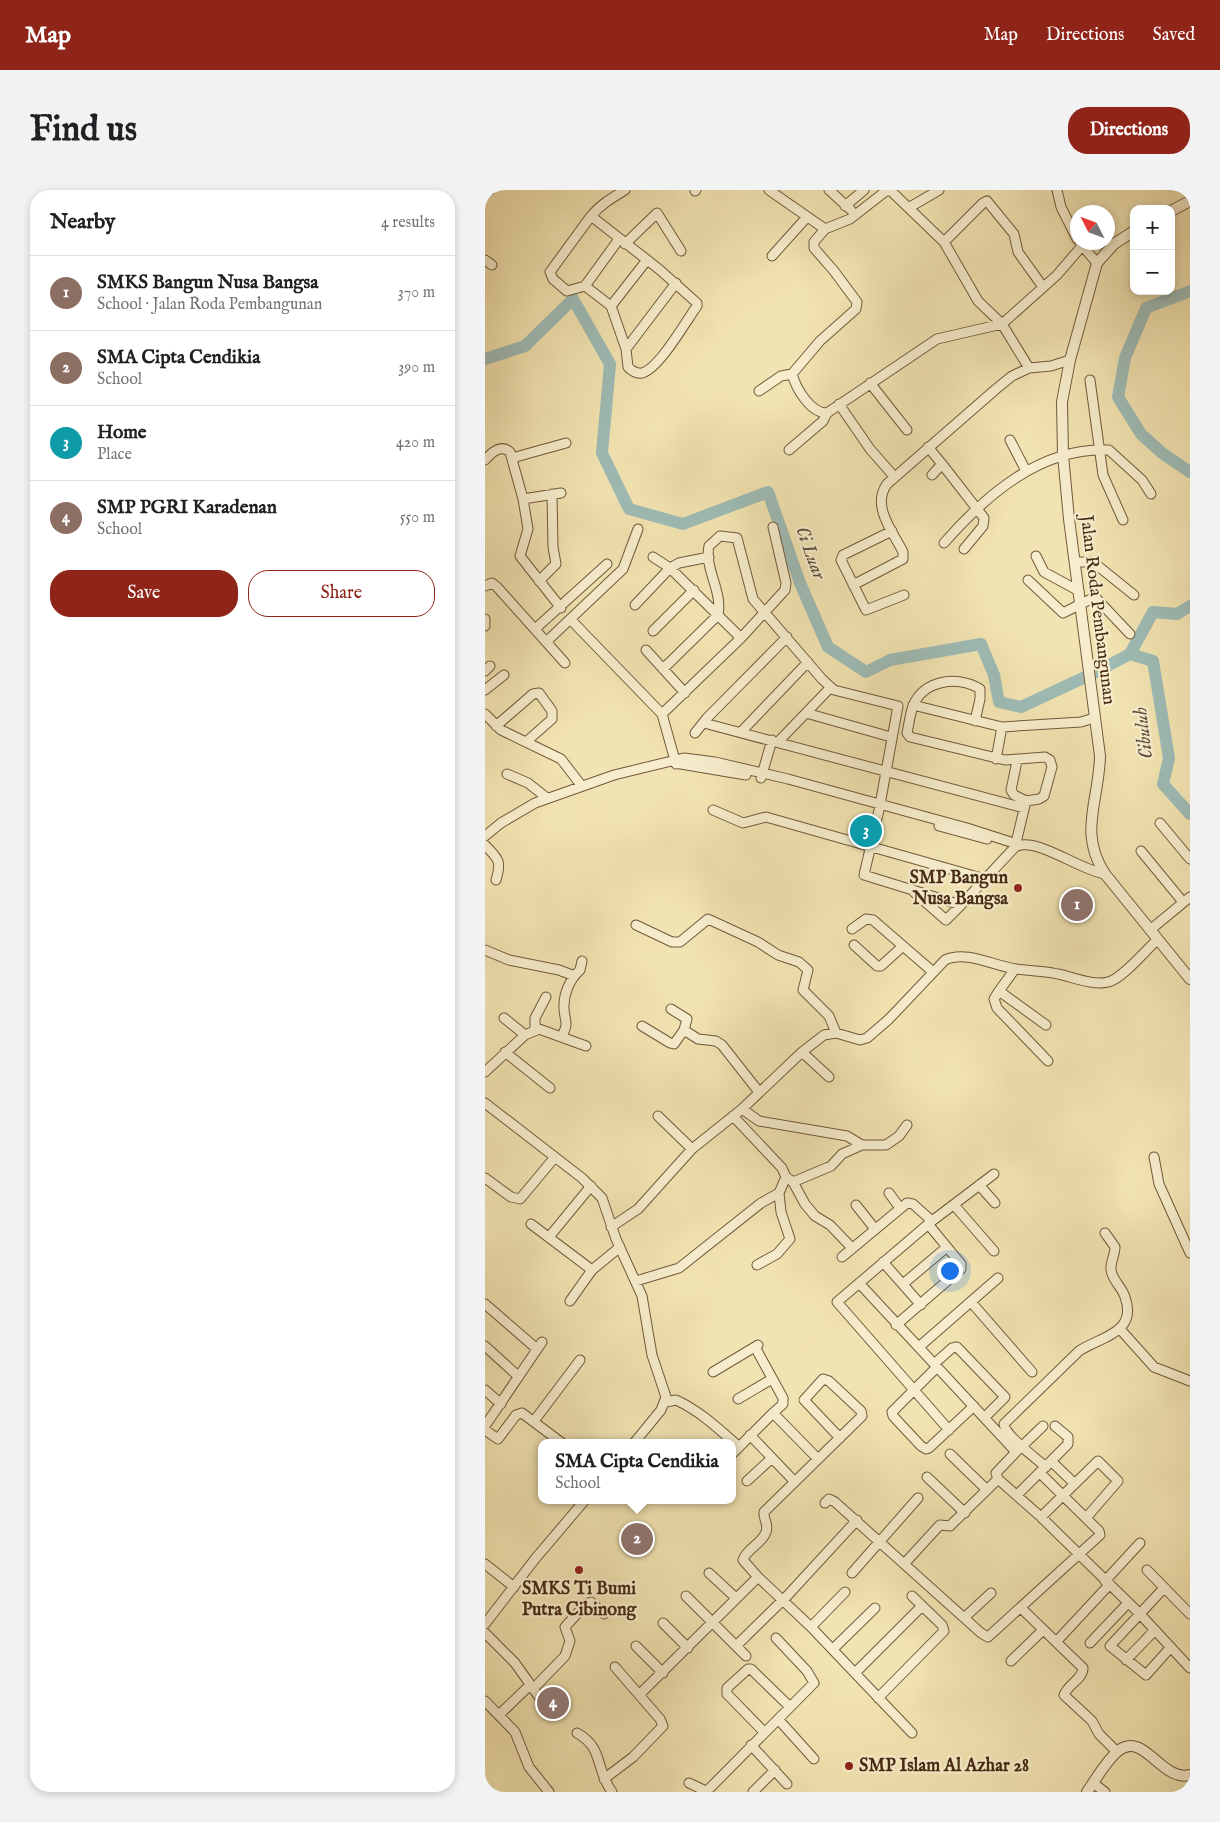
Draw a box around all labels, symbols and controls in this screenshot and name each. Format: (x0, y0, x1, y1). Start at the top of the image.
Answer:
text: Map (25, 20, 71, 51)
text: Map (984, 24, 1018, 47)
text: Directions (1046, 24, 1124, 47)
text: Saved (1152, 24, 1195, 47)
button: Directions (1068, 107, 1190, 154)
text: Find us (30, 108, 137, 153)
north arrow (1070, 205, 1115, 250)
map controls (1130, 205, 1175, 295)
button: + (1130, 205, 1175, 250)
text: Nearby (50, 209, 115, 236)
text: 4 results (381, 213, 435, 233)
button: − (1130, 250, 1175, 295)
text: SMKS Bangun Nusa Bangsa (97, 271, 318, 295)
text: 1 (63, 283, 69, 303)
text: 370 m (398, 283, 435, 303)
text: School · Jalan Roda Pembangunan (97, 295, 322, 315)
text: SMA Cipta Cendikia (97, 346, 260, 370)
text: 2 (62, 358, 70, 378)
text: 390 m (398, 358, 435, 378)
text: School (97, 370, 142, 390)
text: Home (97, 421, 147, 445)
text: 3 (63, 433, 69, 453)
text: 420 m (396, 433, 435, 453)
text: Place (97, 445, 132, 465)
text: SMP PGRI Karadenan (97, 496, 277, 520)
text: 4 (62, 508, 70, 528)
text: 550 m (400, 508, 435, 528)
street label: Jalan Roda Pembangunan (1074, 512, 1120, 707)
text: School (97, 520, 142, 540)
water label: Ci Luar (789, 523, 831, 584)
button: Save (50, 570, 238, 617)
button: Share (248, 570, 435, 617)
water label: Cibuluh (1129, 706, 1159, 760)
pin: 3 (850, 812, 882, 850)
place label: SMP Bangun Nusa Bangsa (910, 867, 1009, 911)
marker: SMP Bangun Nusa Bangsa (1012, 882, 1024, 894)
pin: 1 (1061, 886, 1093, 924)
your location (937, 1258, 963, 1284)
popup (538, 1439, 736, 1504)
text: SMA Cipta Cendikia (555, 1450, 719, 1474)
text: School (555, 1474, 600, 1494)
pin: 2 (621, 1520, 653, 1558)
marker: SMKS Ti Bumi Putra Cibinong (573, 1564, 585, 1576)
place label: SMKS Ti Bumi Putra Cibinong (522, 1578, 638, 1622)
pin: 4 (537, 1684, 569, 1722)
place label: SMP Islam Al Azhar 28 (859, 1755, 1029, 1778)
marker: SMP Islam Al Azhar 28 (843, 1760, 855, 1772)

